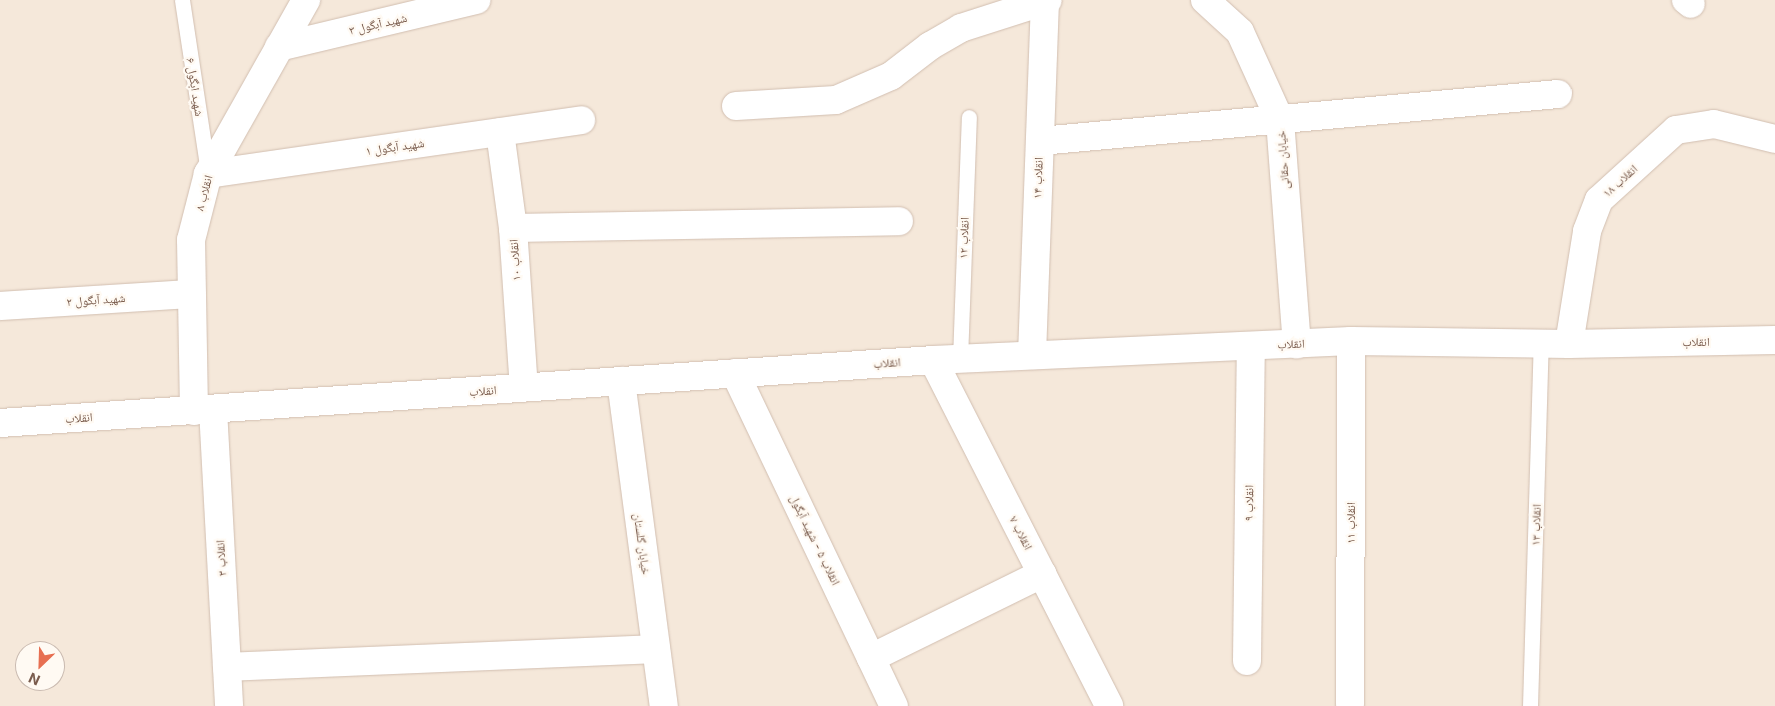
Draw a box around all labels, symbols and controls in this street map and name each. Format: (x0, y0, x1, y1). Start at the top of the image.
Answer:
street label: شهید آبگول ۳ (348, 10, 408, 38)
street label: شهید ابگول ۶ (183, 57, 207, 117)
street label: خیابان حقانی (1274, 130, 1292, 190)
street label: شهید آبگول ۱ (365, 136, 425, 158)
street label: انقلاب ۱۴ (1030, 157, 1046, 199)
street label: انقلاب ۱۸ (1600, 162, 1640, 200)
street label: انقلاب ۸ (192, 174, 216, 212)
street label: انقلاب ۱۲ (956, 217, 972, 259)
street label: انقلاب ۱۰ (506, 239, 524, 281)
street label: شهید آبگول ۲ (66, 291, 126, 309)
street label: انقلاب (1682, 335, 1710, 349)
street label: انقلاب (1277, 336, 1305, 352)
street label: انقلاب (873, 355, 901, 371)
street label: انقلاب (469, 383, 497, 399)
street label: انقلاب (65, 410, 93, 426)
street label: انقلاب ۹ (1241, 485, 1257, 521)
street label: انقلاب ۵ - شهید آبگول (787, 492, 843, 588)
street label: انقلاب ۱۱ (1344, 502, 1358, 544)
street label: انقلاب ۱۳ (1528, 504, 1544, 546)
street label: خیابان گلستان (631, 512, 653, 576)
street label: انقلاب ۷ (1006, 514, 1036, 552)
street label: انقلاب ۳ (213, 540, 229, 576)
north arrow (15, 641, 65, 691)
text: N (26, 669, 42, 689)

